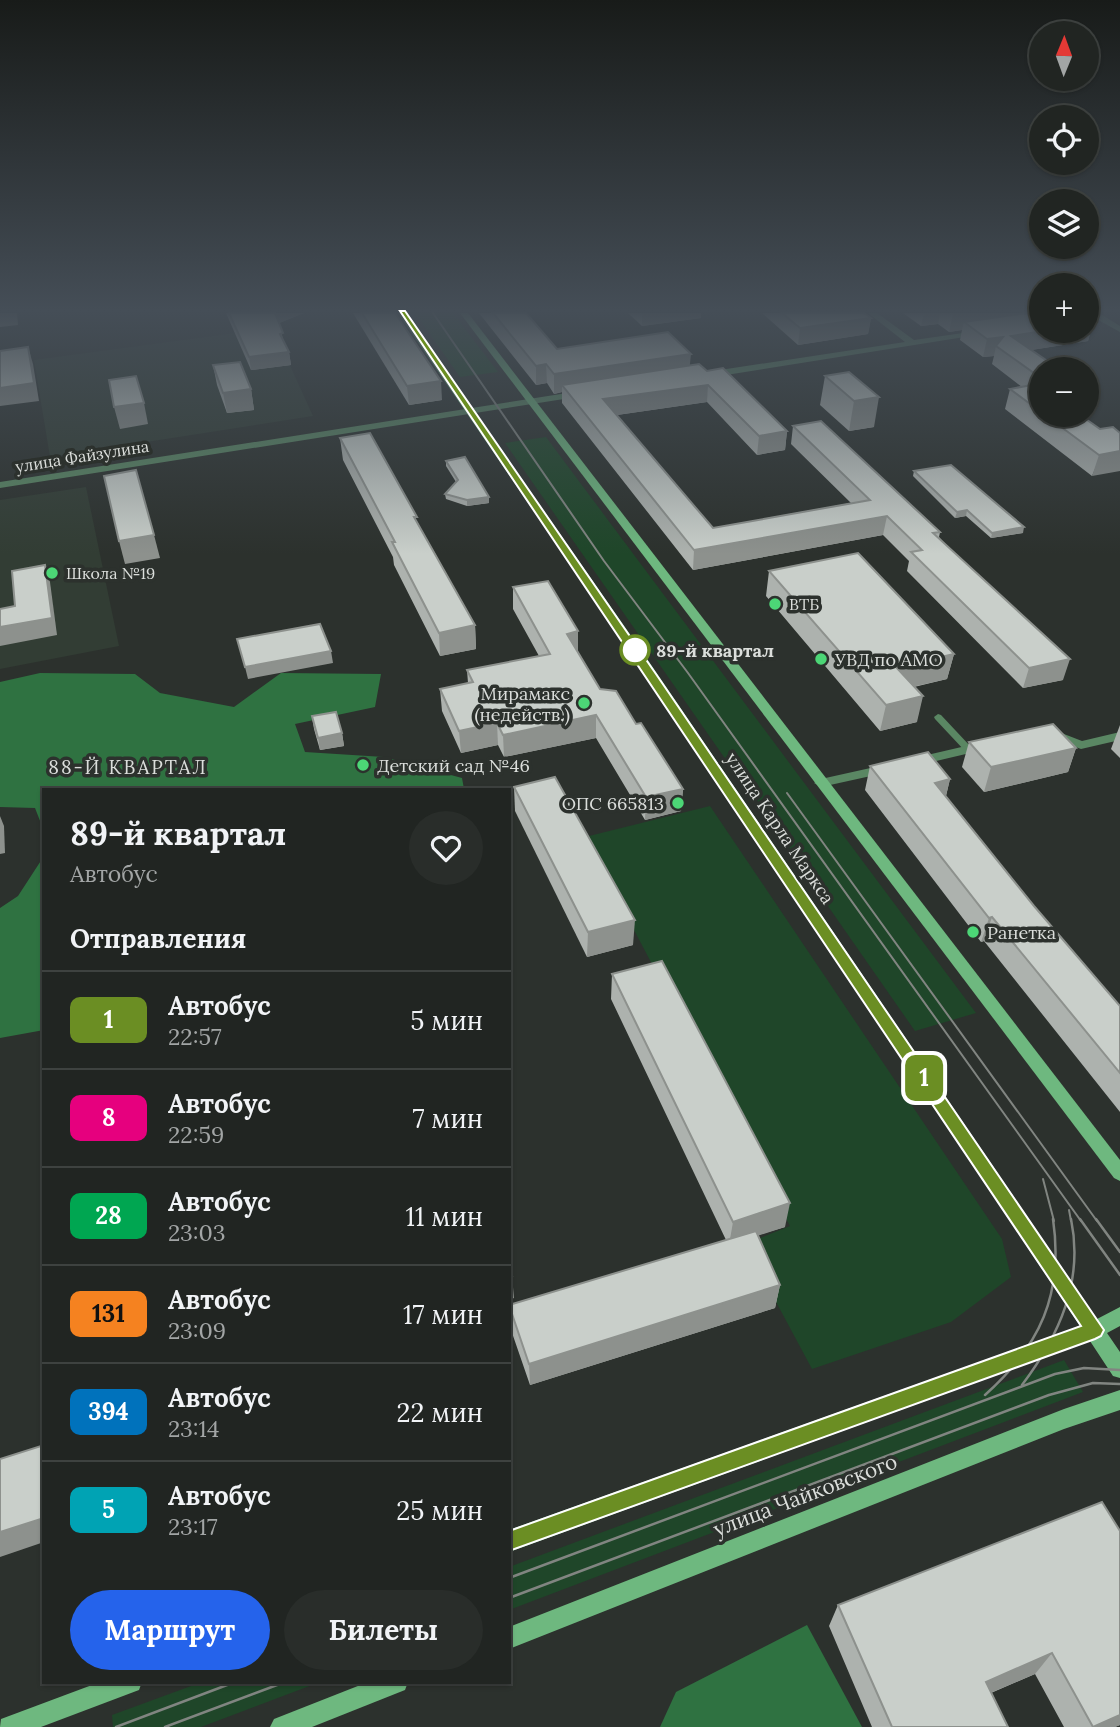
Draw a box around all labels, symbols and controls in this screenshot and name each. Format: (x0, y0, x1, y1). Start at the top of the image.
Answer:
north arrow (1029, 21, 1099, 91)
map controls (1029, 21, 1099, 427)
button: locate (1029, 105, 1099, 175)
button: layers (1029, 189, 1099, 259)
button: + (1029, 273, 1099, 343)
button: − (1029, 357, 1099, 427)
street label: улица Файзулина (14, 436, 150, 476)
place label: Школа №19 (66, 563, 155, 583)
marker: Школа №19 (44, 565, 60, 581)
place label: ВТБ (789, 594, 819, 614)
marker: ВТБ (767, 596, 783, 612)
marker: 89-й квартал (620, 635, 650, 665)
place label: 89-й квартал (656, 639, 774, 662)
place label: УВД по АМО (834, 648, 943, 671)
marker: УВД по АМО (813, 651, 829, 667)
place label: Мирамакс (недейств.) (474, 682, 570, 726)
marker: Мирамакс (недейств.) (576, 695, 592, 711)
street label: улица Карла Маркса (721, 748, 839, 908)
place label: Детский сад №46 (377, 754, 530, 777)
district label: 88-Й КВАРТАЛ (48, 755, 208, 779)
marker: Детский сад №46 (355, 757, 371, 773)
place label: ОПС 665813 (562, 792, 664, 815)
marker: ОПС 665813 (670, 795, 686, 811)
button: heart (409, 811, 483, 885)
text: 89-й квартал (70, 812, 286, 854)
text: Автобус (70, 859, 158, 888)
place label: Ранетка (987, 921, 1056, 944)
text: Отправления (70, 922, 246, 955)
marker: Ранетка (965, 924, 981, 940)
text: Автобус (168, 989, 271, 1022)
text: 1 (104, 1004, 113, 1035)
text: 5 мин (410, 1004, 483, 1037)
text: 22:57 (168, 1022, 222, 1051)
line badge: 1 (901, 1055, 947, 1101)
text: 1 (919, 1062, 929, 1093)
text: Автобус (168, 1087, 271, 1120)
text: 8 (102, 1102, 115, 1133)
text: 7 мин (413, 1102, 483, 1135)
text: 22:59 (168, 1120, 224, 1149)
text: Автобус (168, 1185, 271, 1218)
text: 28 (95, 1200, 122, 1231)
text: 11 мин (406, 1200, 483, 1233)
text: 23:03 (168, 1218, 226, 1247)
text: Автобус (168, 1283, 271, 1316)
text: 131 (92, 1298, 125, 1329)
text: 17 мин (403, 1298, 483, 1331)
text: 23:09 (168, 1316, 226, 1345)
text: Автобус (168, 1381, 271, 1414)
text: 394 (88, 1396, 129, 1427)
text: 22 мин (397, 1396, 483, 1429)
text: 23:14 (168, 1414, 219, 1443)
street label: улица Чайковского (709, 1447, 901, 1543)
text: Автобус (168, 1479, 271, 1512)
text: 5 (102, 1494, 115, 1525)
text: 25 мин (396, 1494, 483, 1527)
text: 23:17 (168, 1512, 218, 1541)
button: Маршрут (70, 1590, 270, 1670)
button: Билеты (284, 1590, 483, 1670)

